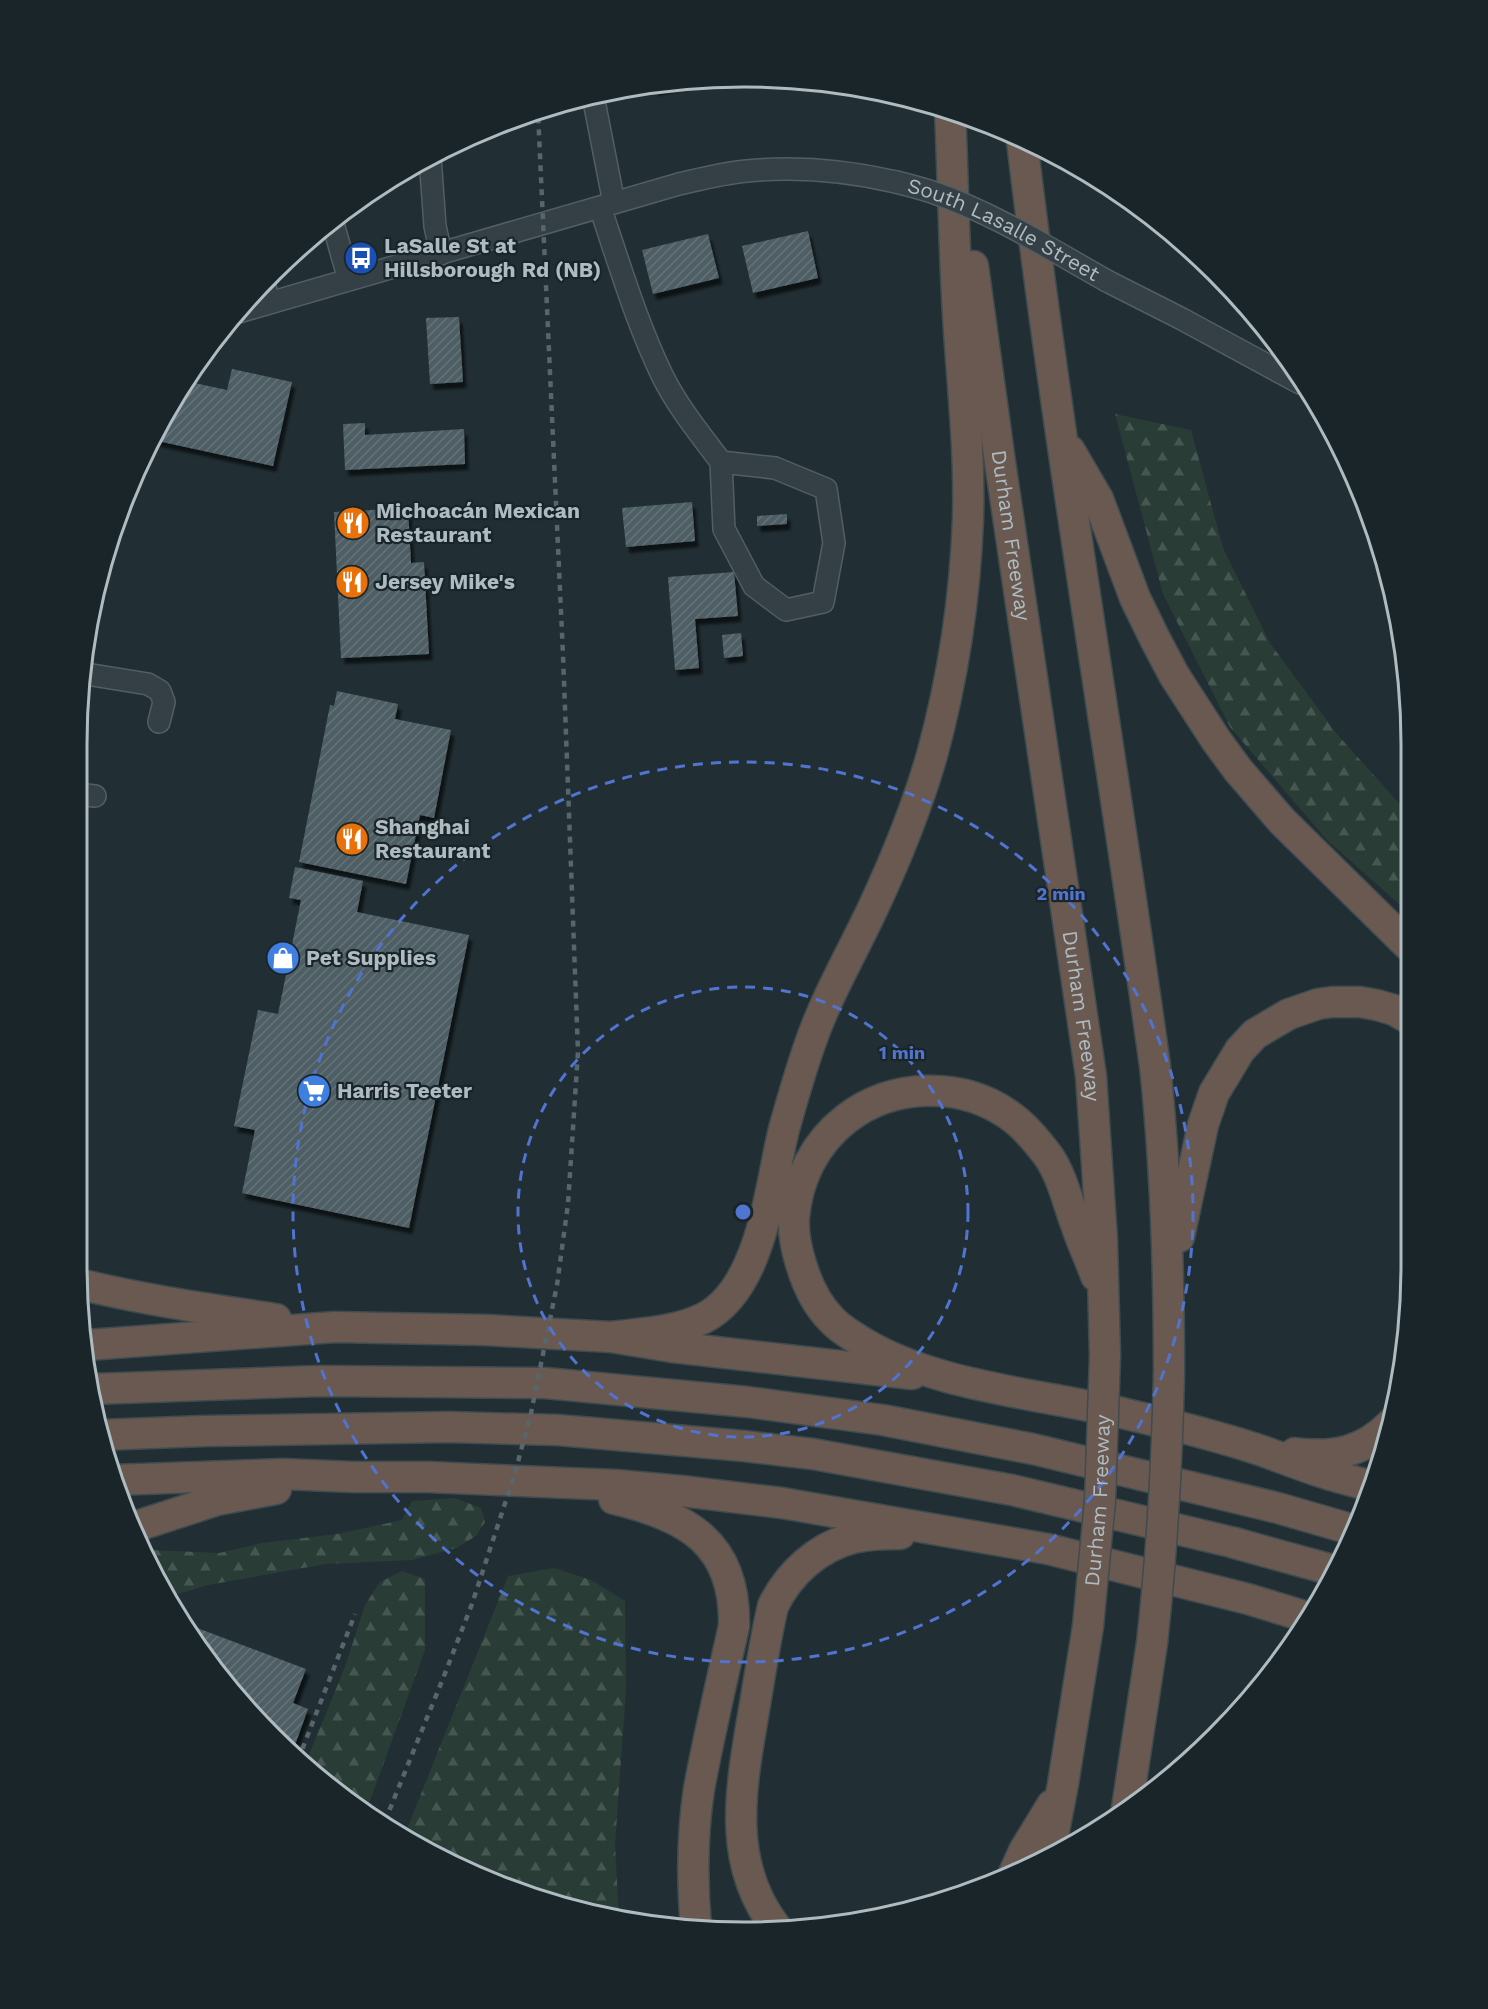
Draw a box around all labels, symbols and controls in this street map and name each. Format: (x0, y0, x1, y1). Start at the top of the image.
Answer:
street label: South Lasalle Street (905, 172, 1104, 286)
place label: LaSalle St at Hillsborough Rd (NB) (384, 233, 601, 282)
bus stop icon: LaSalle St at Hillsborough Rd (NB) (343, 240, 379, 276)
street label: Durham Freeway (986, 448, 1036, 623)
place label: Michoacán Mexican Restaurant (376, 498, 580, 547)
restaurant icon: Michoacán Mexican Restaurant (335, 505, 371, 541)
restaurant icon: Jersey Mike's (334, 564, 370, 600)
place label: Jersey Mike's (375, 569, 515, 594)
place label: Shanghai Restaurant (375, 814, 490, 863)
restaurant icon: Shanghai Restaurant (334, 821, 370, 857)
text: 2 min (1036, 883, 1086, 904)
street label: Durham Freeway (1058, 929, 1106, 1103)
shop icon: Pet Supplies (265, 940, 301, 976)
place label: Pet Supplies (306, 945, 436, 970)
text: 1 min (879, 1042, 925, 1063)
supermarket icon: Harris Teeter (296, 1073, 332, 1109)
place label: Harris Teeter (337, 1078, 472, 1103)
centre of rings (733, 1202, 753, 1222)
street label: Durham Freeway (1079, 1414, 1115, 1588)

